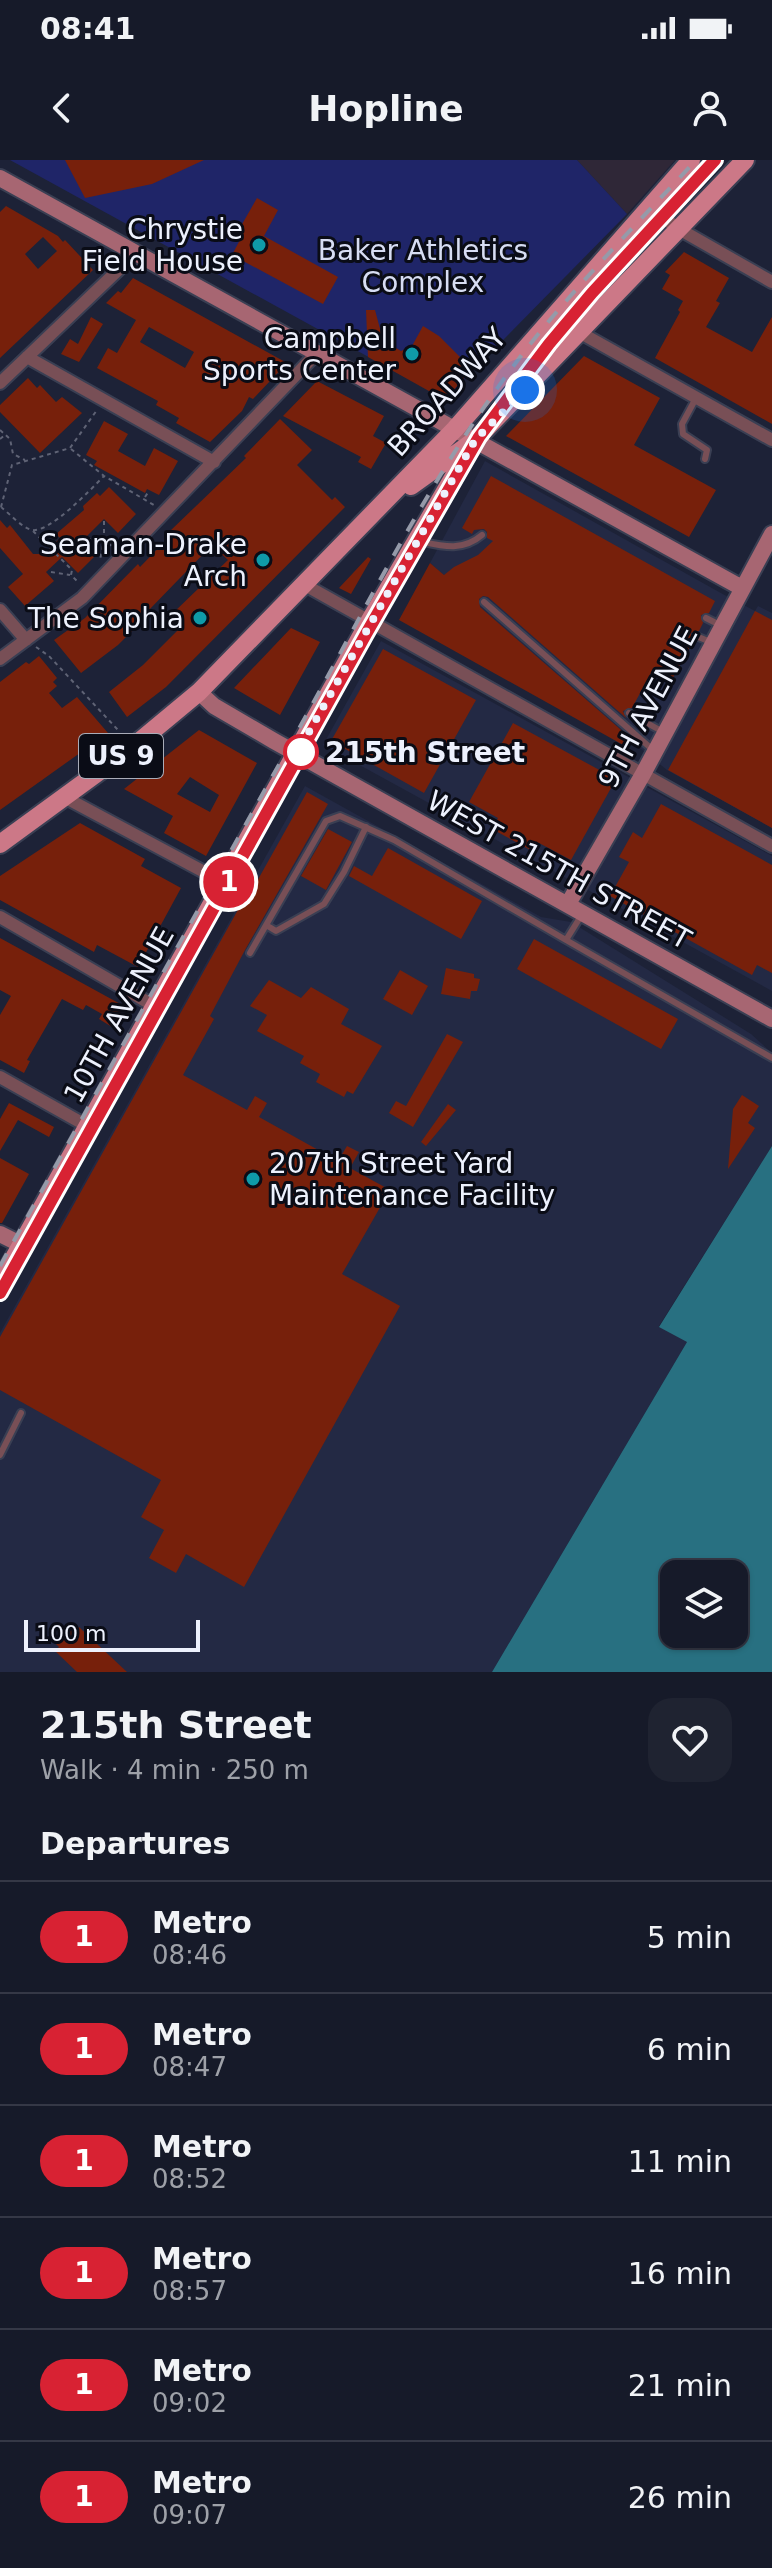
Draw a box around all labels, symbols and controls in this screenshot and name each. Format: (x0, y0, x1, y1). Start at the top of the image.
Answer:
text: 08:41 (40, 11, 136, 46)
icon: back (40, 86, 84, 130)
icon: person (688, 86, 732, 130)
text: Hopline (308, 88, 464, 129)
place label: Chrystie Field House (82, 213, 243, 278)
park label: Baker Athletics Complex (318, 234, 528, 299)
marker: Chrystie Field House (250, 236, 268, 254)
street label: BROADWAY (381, 320, 514, 463)
place label: Campbell Sports Center (203, 322, 396, 387)
marker: Campbell Sports Center (403, 345, 421, 363)
your location (505, 370, 545, 410)
place label: Seaman-Drake Arch (40, 528, 247, 593)
marker: Seaman-Drake Arch (254, 551, 272, 569)
place label: The Sophia (27, 602, 184, 635)
marker: The Sophia (191, 609, 209, 627)
street label: 9TH AVENUE (592, 621, 704, 793)
road number: US 9 (79, 734, 163, 778)
marker: 215th Street (284, 735, 318, 769)
place label: 215th Street (325, 736, 525, 769)
street label: WEST 215TH STREET (421, 784, 697, 957)
line badge: 1 (203, 856, 255, 908)
text: 1 (219, 865, 239, 898)
street label: 10TH AVENUE (57, 921, 181, 1109)
place label: 207th Street Yard Maintenance Facility (269, 1147, 555, 1212)
marker: 207th Street Yard Maintenance Facility (244, 1170, 262, 1188)
map controls (660, 1560, 748, 1648)
button: layers (660, 1560, 748, 1648)
scale bar (24, 1616, 200, 1652)
text: 100 m (36, 1621, 106, 1646)
button: heart (648, 1698, 732, 1782)
text: 215th Street (40, 1703, 312, 1747)
text: Walk · 4 min · 250 m (40, 1755, 309, 1785)
text: Departures (40, 1826, 230, 1861)
text: Metro (152, 1905, 252, 1940)
text: 1 (74, 1920, 94, 1953)
text: 5 min (647, 1920, 732, 1955)
text: 08:46 (152, 1940, 227, 1970)
text: Metro (152, 2017, 252, 2052)
text: 1 (74, 2032, 94, 2065)
text: 6 min (647, 2032, 732, 2067)
text: 08:47 (152, 2052, 227, 2082)
text: Metro (152, 2129, 252, 2164)
text: 1 (74, 2144, 94, 2177)
text: 11 min (628, 2144, 732, 2179)
text: 08:52 (152, 2164, 227, 2194)
text: Metro (152, 2241, 252, 2276)
text: 1 (74, 2256, 94, 2289)
text: 16 min (628, 2256, 732, 2291)
text: 08:57 (152, 2276, 227, 2306)
text: Metro (152, 2353, 252, 2388)
text: 1 (74, 2368, 94, 2401)
text: 21 min (628, 2368, 732, 2403)
text: 09:02 (152, 2388, 227, 2418)
text: Metro (152, 2465, 252, 2500)
text: 1 (74, 2480, 94, 2513)
text: 26 min (628, 2480, 732, 2515)
text: 09:07 (152, 2500, 227, 2530)

